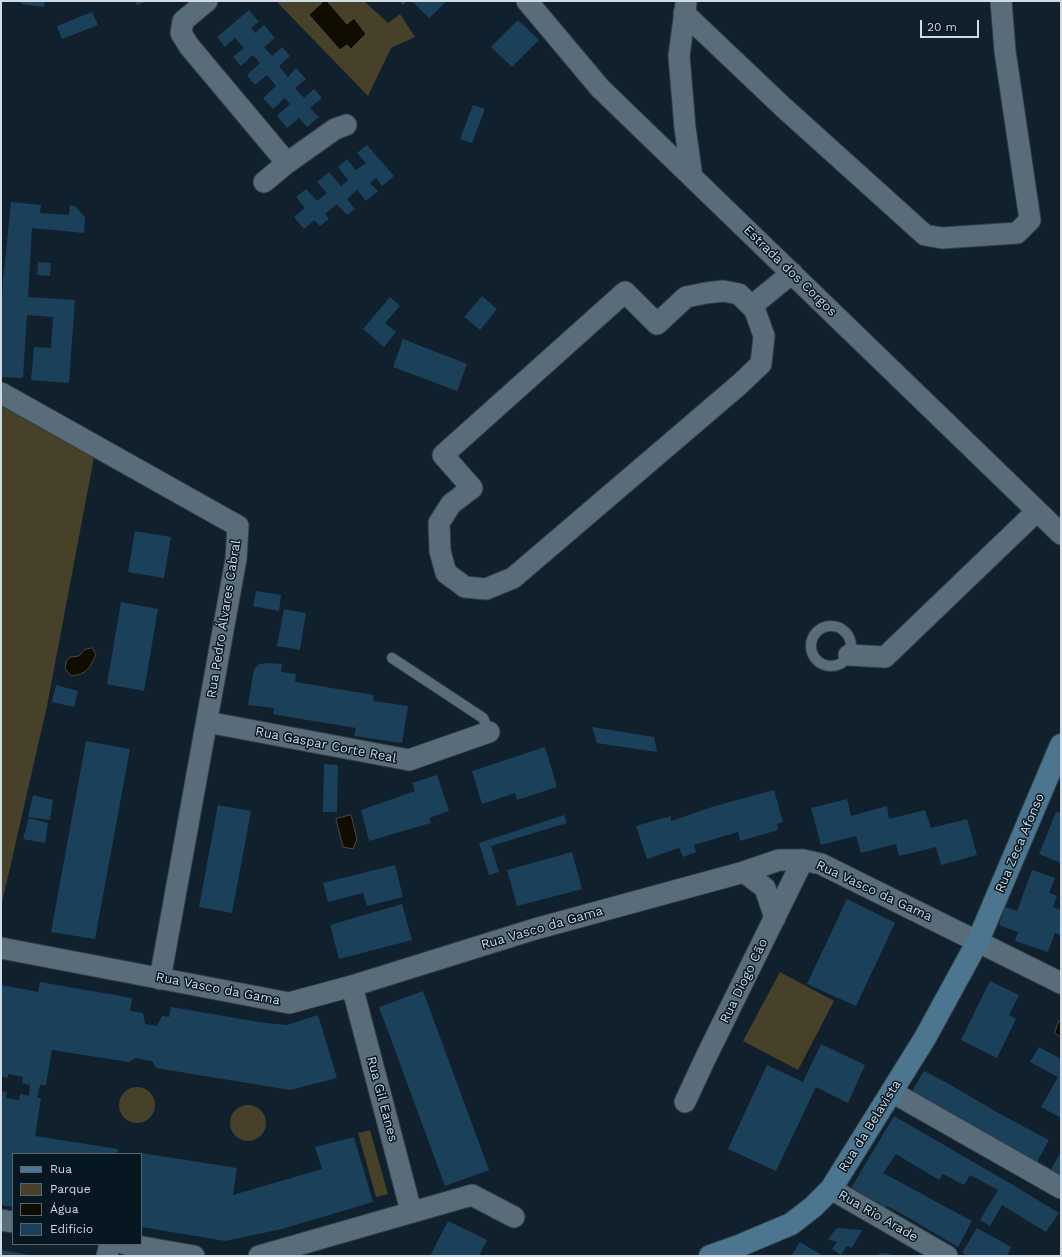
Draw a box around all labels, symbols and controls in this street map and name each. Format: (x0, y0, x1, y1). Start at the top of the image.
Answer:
scale bar (922, 12, 981, 38)
text: 20 m (927, 20, 957, 34)
street label: Estrada dos Corgos (740, 222, 840, 320)
street label: Rua Pedro Álvares Cabral (204, 539, 244, 699)
street label: Rua Gaspar Corte Real (254, 724, 398, 766)
street label: Rua Zeca Afonso (992, 791, 1048, 895)
street label: Rua Vasco da Gama (814, 857, 934, 925)
street label: Rua Vasco da Gama (479, 903, 605, 953)
street label: Rua Diogo Cão (717, 936, 771, 1026)
street label: Rua Vasco da Gama (155, 969, 281, 1009)
street label: Rua Gil Eanes (363, 1055, 401, 1143)
street label: Rua da Belavista (836, 1077, 904, 1175)
legend (12, 1153, 142, 1245)
text: Rua (50, 1162, 72, 1176)
text: Parque (50, 1182, 91, 1196)
street label: Rua Rio Arade (835, 1187, 921, 1245)
text: Água (50, 1202, 79, 1216)
text: Edifício (50, 1222, 93, 1236)

